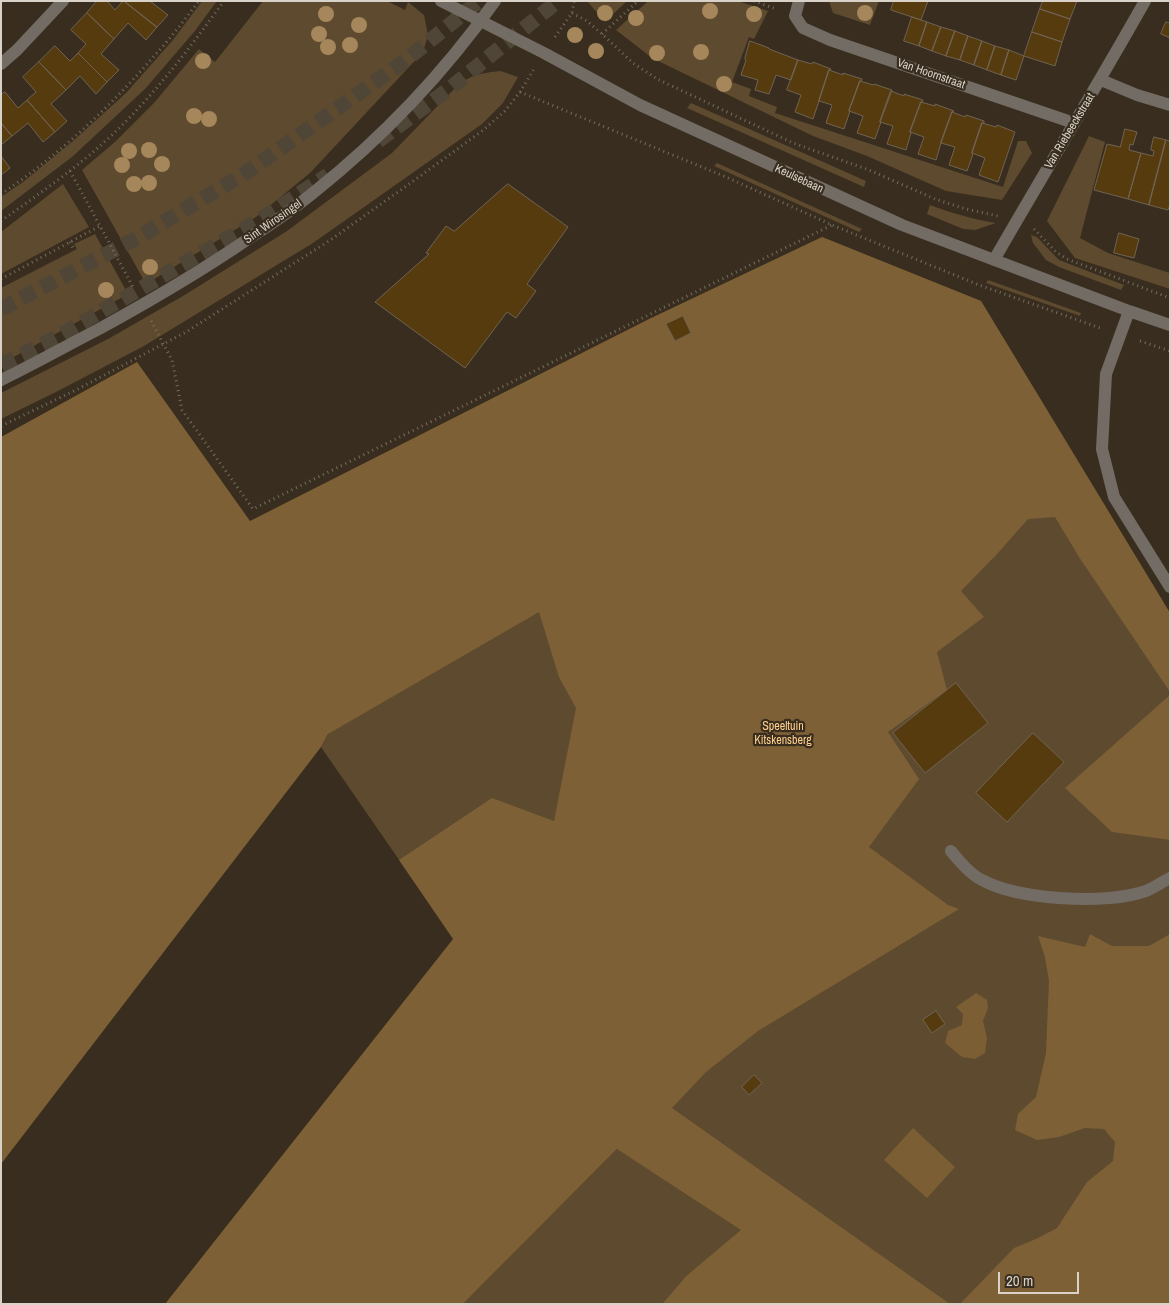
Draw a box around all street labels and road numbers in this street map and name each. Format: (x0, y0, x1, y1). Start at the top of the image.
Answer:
street label: Van Hoornstraat (895, 56, 967, 92)
street label: Van Riebeeckstraat (1042, 91, 1098, 171)
street label: Keulsebaan (772, 161, 826, 197)
street label: Sint Wirosingel (241, 197, 305, 247)

